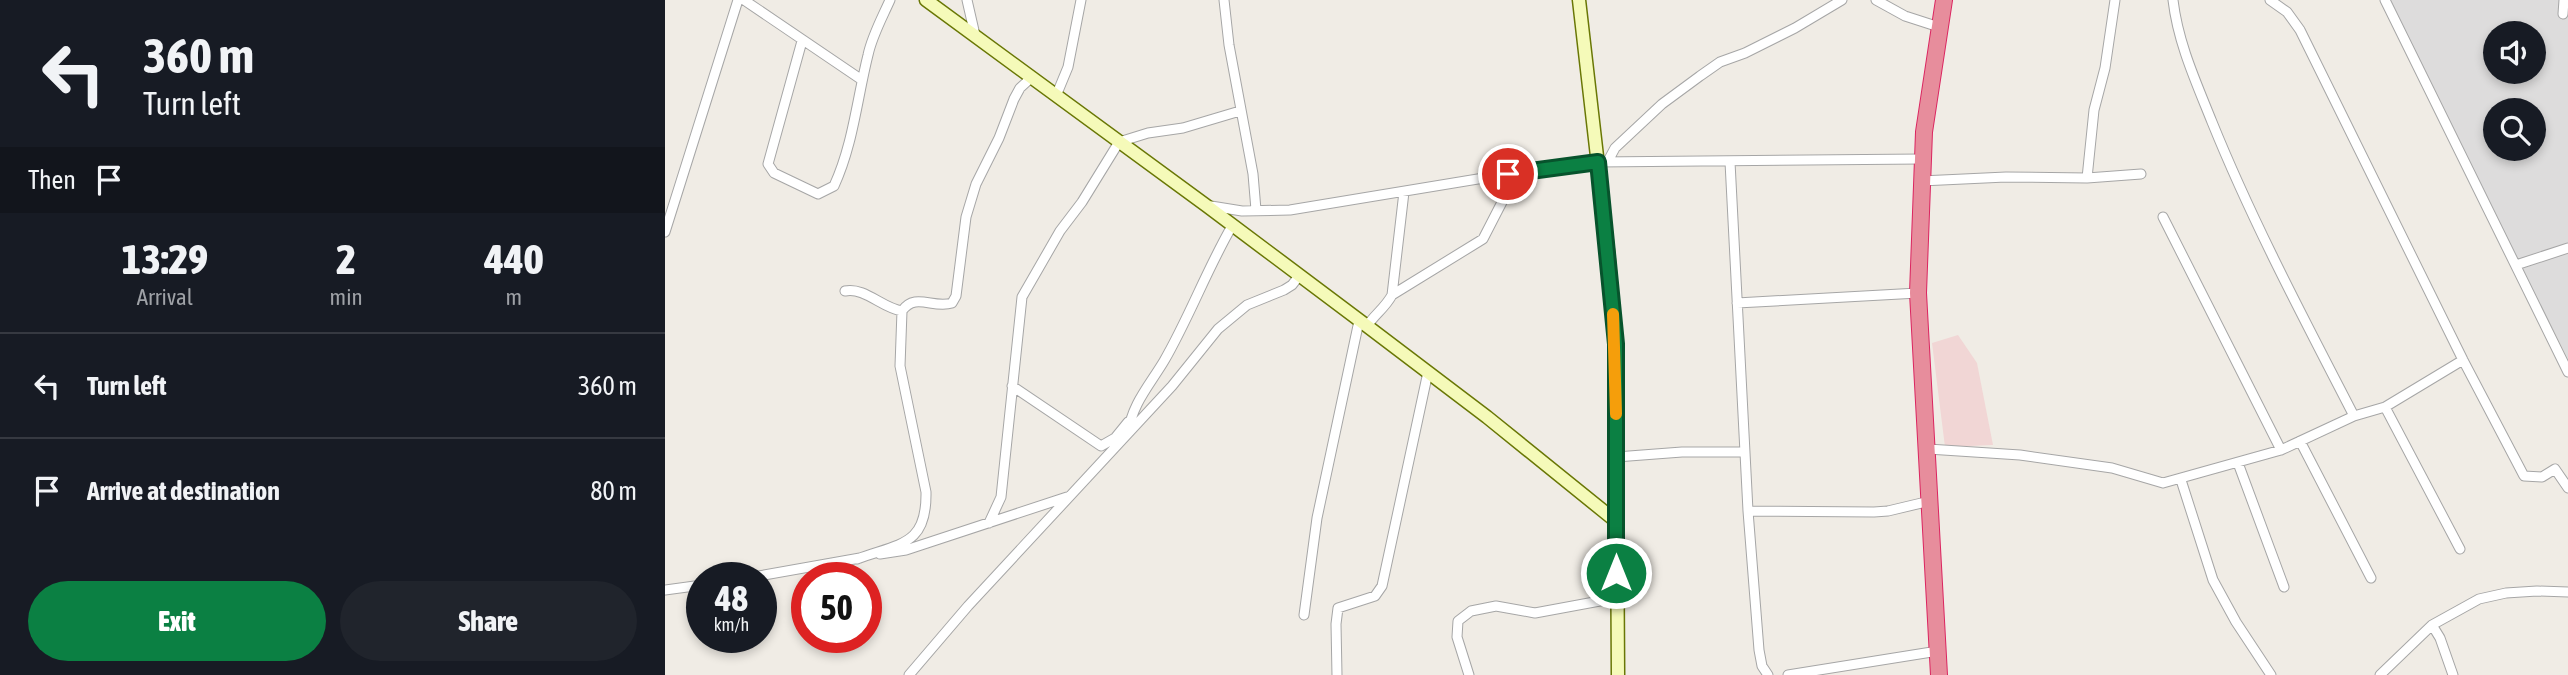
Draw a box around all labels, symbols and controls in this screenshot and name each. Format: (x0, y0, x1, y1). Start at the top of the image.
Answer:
map controls (2483, 21, 2546, 161)
button: sound (2483, 21, 2546, 84)
text: 360 m (143, 27, 254, 83)
icon: left (28, 28, 119, 119)
text: Turn left (143, 85, 241, 122)
button: search (2483, 98, 2546, 161)
pin (1478, 144, 1538, 204)
icon: arrive (1489, 155, 1527, 193)
icon: arrive (90, 161, 128, 199)
text: Then (28, 165, 76, 195)
text: 13:29 (122, 235, 208, 283)
text: 2 (336, 235, 356, 283)
text: 440 (484, 235, 543, 283)
text: Arrival (137, 284, 193, 310)
text: min (330, 284, 363, 310)
text: m (506, 284, 522, 310)
icon: left (28, 367, 66, 405)
text: Turn left (87, 371, 167, 401)
text: 360 m (578, 371, 637, 401)
icon: arrive (28, 472, 66, 510)
text: Arrive at destination (87, 476, 280, 506)
text: 80 m (590, 476, 637, 506)
position arrow (1579, 536, 1653, 610)
speed limit sign: 50 (791, 562, 882, 653)
text: 48 (715, 578, 748, 618)
button: Exit (28, 581, 326, 661)
button: Share (340, 581, 637, 661)
text: km/h (714, 614, 749, 635)

